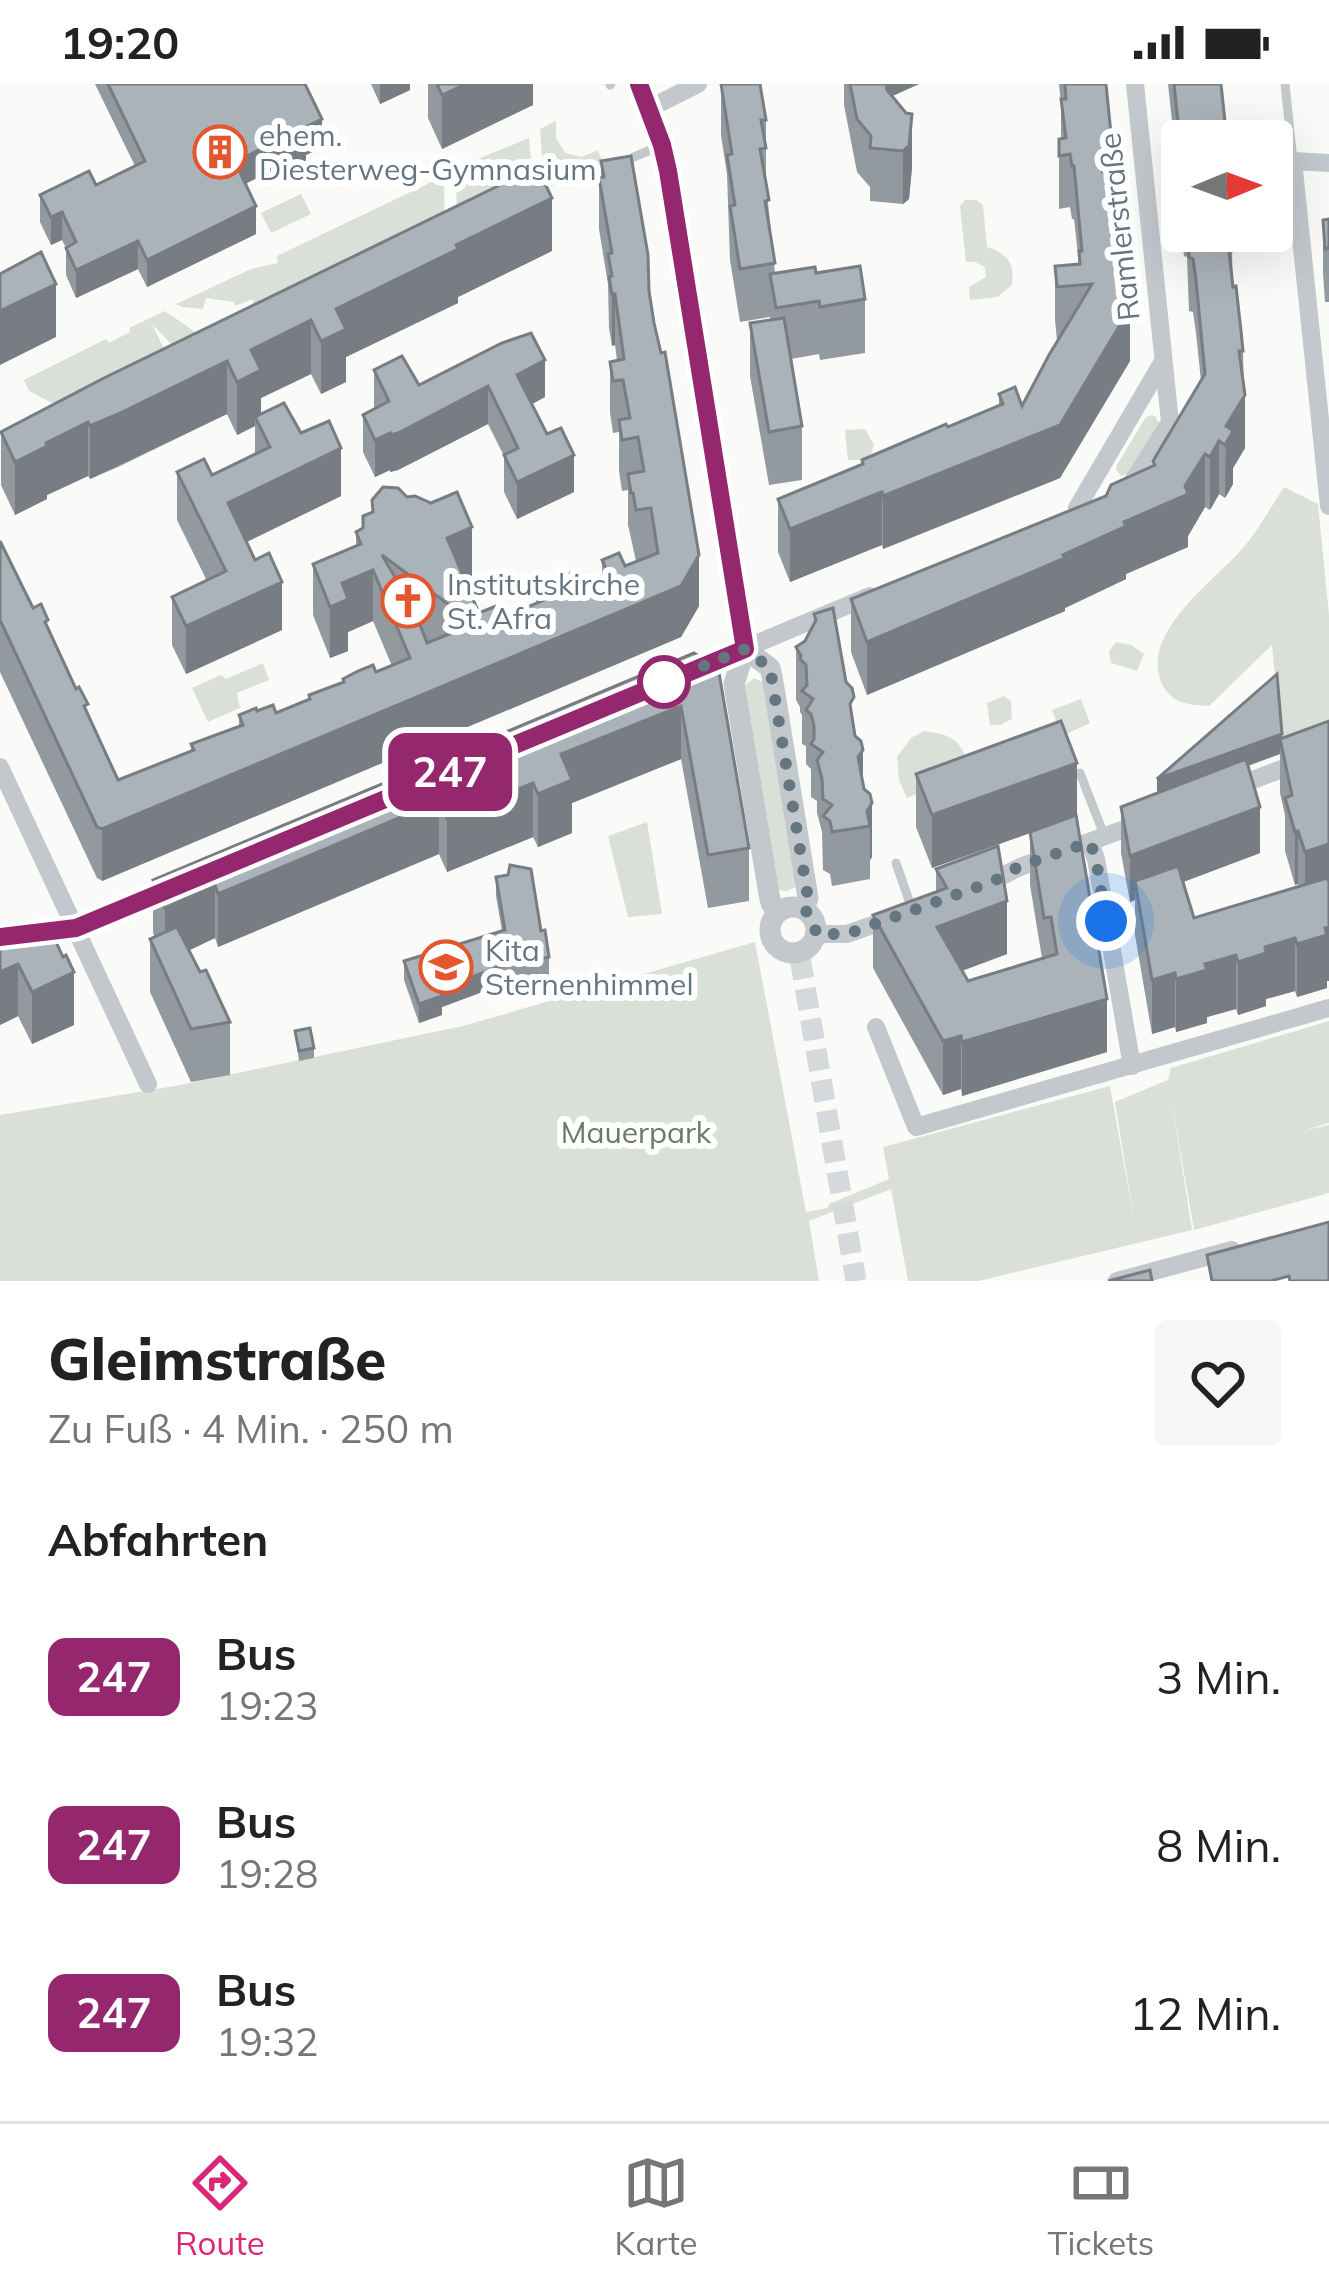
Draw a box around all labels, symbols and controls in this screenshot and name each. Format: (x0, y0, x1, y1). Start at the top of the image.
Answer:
text: 19:20 (60, 14, 179, 70)
place label: ehem. Diesterweg-Gymnasium (259, 116, 597, 188)
north arrow (1161, 120, 1293, 252)
map controls (1161, 120, 1293, 252)
building icon: ehem. Diesterweg-Gymnasium (192, 124, 248, 180)
street label: Ramlerstraße (1090, 131, 1148, 323)
place label: Institutskirche St. Afra (447, 565, 640, 637)
church icon: Institutskirche St. Afra (380, 573, 436, 629)
unlabelled marker (639, 657, 689, 707)
line badge: 247 (381, 733, 519, 811)
text: 247 (412, 745, 488, 798)
your location (1076, 891, 1136, 951)
place label: Kita Sternenhimmel (485, 931, 694, 1003)
school or university icon: Kita Sternenhimmel (418, 939, 474, 995)
park label: Mauerpark (561, 1113, 712, 1151)
button: heart (1155, 1320, 1281, 1446)
text: Gleimstraße (48, 1323, 386, 1394)
text: Zu Fuß · 4 Min. · 250 m (48, 1404, 454, 1453)
text: Abfahrten (48, 1511, 268, 1567)
text: Bus (216, 1625, 296, 1681)
text: 3 Min. (1156, 1649, 1281, 1705)
text: 247 (76, 1650, 152, 1703)
text: 19:23 (216, 1681, 319, 1730)
text: Bus (216, 1793, 296, 1849)
text: 8 Min. (1156, 1817, 1281, 1873)
text: 247 (76, 1818, 152, 1871)
text: 19:28 (216, 1849, 319, 1898)
text: Bus (216, 1961, 296, 2017)
text: 12 Min. (1129, 1985, 1281, 2041)
text: 247 (76, 1986, 152, 2039)
text: 19:32 (216, 2017, 319, 2066)
tab: Route (175, 2150, 265, 2263)
tab: Karte (615, 2150, 698, 2263)
tab: Tickets (1047, 2150, 1154, 2263)

